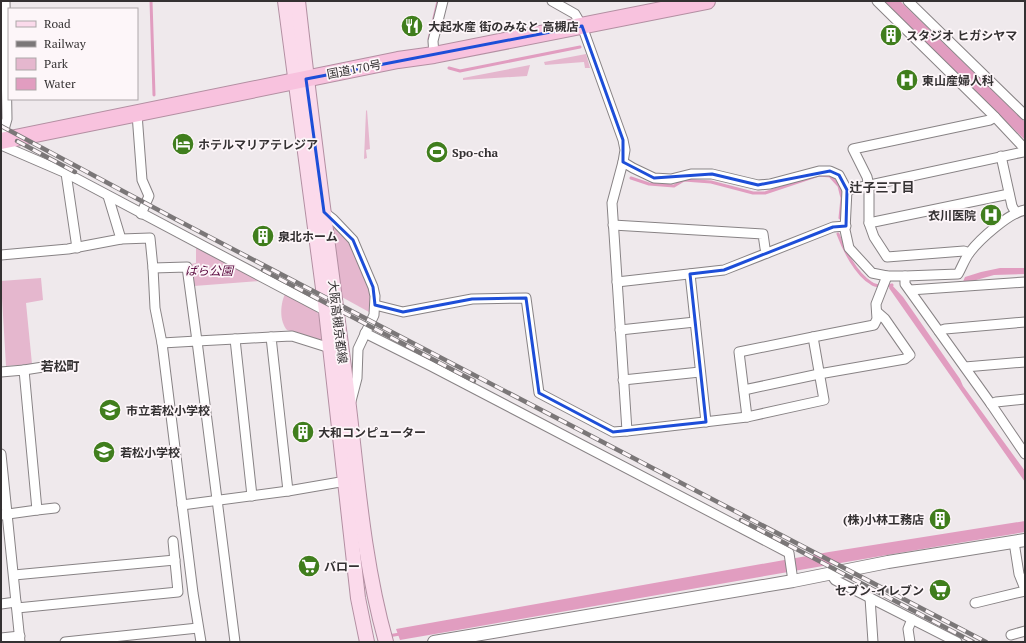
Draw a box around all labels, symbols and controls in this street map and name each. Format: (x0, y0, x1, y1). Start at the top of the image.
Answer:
legend (8, 8, 138, 100)
restaurant icon: 大起水産 街のみなと 高槻店 (399, 13, 425, 39)
text: Road (44, 16, 71, 31)
place label: 大起水産 街のみなと 高槻店 (428, 19, 578, 34)
building icon: スタジオ ヒガシヤマ (878, 22, 904, 48)
place label: スタジオ ヒガシヤマ (906, 28, 1017, 43)
text: Railway (44, 36, 87, 51)
text: Park (44, 56, 69, 71)
street label: 国道170号 (325, 56, 383, 82)
hospital icon: 東山産婦人科 (894, 67, 920, 93)
place label: 東山産婦人科 (922, 73, 994, 88)
text: Water (44, 76, 76, 91)
hotel icon: ホテルマリアテレジア (170, 131, 196, 157)
place label: ホテルマリアテレジア (198, 137, 318, 152)
sports icon: Spo-cha (424, 139, 450, 165)
place label: Spo-cha (452, 145, 499, 160)
district label: 辻子三丁目 (849, 178, 915, 196)
hospital icon: 衣川医院 (978, 202, 1004, 228)
place label: 衣川医院 (928, 208, 976, 223)
building icon: 泉北ホーム (250, 223, 276, 249)
place label: 泉北ホーム (278, 229, 338, 244)
park label: ばら公園 (185, 263, 235, 278)
street label: 大阪高槻京都線 (325, 279, 351, 365)
district label: 若松町 (40, 357, 80, 375)
school or university icon: 市立若松小学校 (97, 397, 123, 423)
place label: 市立若松小学校 (126, 403, 210, 418)
building icon: 大和コンピューター (290, 419, 316, 445)
place label: 大和コンピューター (318, 425, 426, 440)
school or university icon: 若松小学校 (91, 439, 117, 465)
place label: 若松小学校 (120, 445, 180, 460)
building icon: (株)小林工務店 (927, 506, 953, 532)
place label: (株)小林工務店 (843, 512, 924, 527)
supermarket icon: バロー (296, 553, 322, 579)
place label: バロー (324, 559, 360, 574)
supermarket icon: セブン-イレブン (927, 577, 953, 603)
place label: セブン-イレブン (835, 583, 924, 598)

